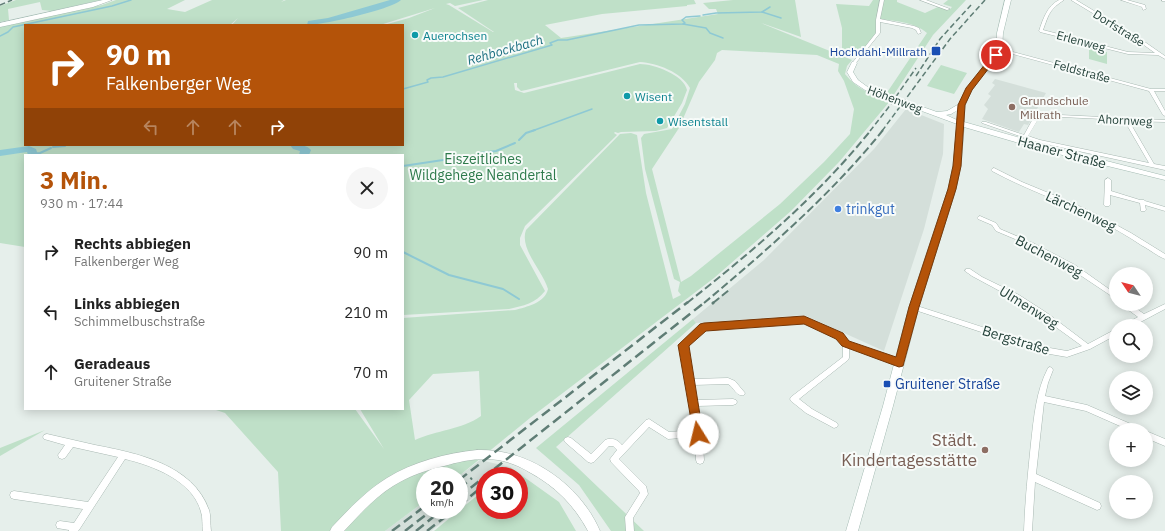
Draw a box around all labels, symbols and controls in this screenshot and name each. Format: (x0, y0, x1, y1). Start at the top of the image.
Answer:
street label: Dorfstraße (1090, 6, 1148, 50)
street label: Erlenweg (1055, 27, 1108, 55)
place label: Auerochsen (423, 28, 487, 43)
marker: Auerochsen (410, 30, 420, 40)
water label: Rehbockbach (465, 31, 545, 69)
text: 90 m (106, 36, 171, 73)
pin (979, 38, 1013, 72)
icon: right (40, 40, 92, 92)
place label: Hochdahl-Millrath (830, 44, 927, 59)
icon: arrive (985, 44, 1007, 66)
marker: Hochdahl-Millrath (930, 45, 942, 57)
street label: Feldstraße (1052, 56, 1112, 86)
text: Falkenberger Weg (106, 72, 251, 95)
street label: Höhenweg (865, 82, 925, 117)
place label: Wisent (635, 89, 672, 104)
marker: Wisent (622, 91, 632, 101)
place label: Grundschule Millrath (1020, 93, 1089, 122)
marker: Grundschule Millrath (1007, 102, 1017, 112)
street label: Ahornweg (1097, 111, 1153, 129)
place label: Wisentstall (668, 114, 728, 129)
icon: left (140, 116, 162, 138)
icon: ahead (182, 116, 204, 138)
icon: ahead (224, 116, 246, 138)
icon: right (266, 116, 288, 138)
marker: Wisentstall (655, 116, 665, 126)
street label: Haaner Straße (1016, 132, 1109, 173)
park label: Eiszeitliches Wildgehege Neandertal (409, 150, 557, 184)
text: 3 Min. (40, 164, 108, 196)
button: close (346, 167, 388, 209)
street label: Lärchenweg (1043, 187, 1120, 235)
text: 930 m · 17:44 (40, 195, 123, 212)
place label: trinkgut (846, 200, 895, 218)
marker: trinkgut (833, 204, 843, 214)
street label: Buchenweg (1012, 231, 1086, 281)
text: Rechts abbiegen (74, 234, 191, 253)
icon: right (40, 241, 62, 263)
text: 90 m (353, 243, 388, 262)
text: Falkenberger Weg (74, 253, 179, 270)
north arrow (1109, 267, 1153, 311)
map controls (1109, 267, 1153, 519)
street label: Ulmenweg (996, 282, 1063, 333)
text: Links abbiegen (74, 294, 180, 313)
icon: left (40, 301, 62, 323)
text: 210 m (344, 303, 388, 322)
text: Schimmelbuschstraße (74, 313, 205, 330)
button: search (1109, 319, 1153, 363)
street label: Bergstraße (980, 321, 1052, 359)
text: Geradeaus (74, 354, 150, 373)
icon: ahead (40, 361, 62, 383)
text: 70 m (353, 363, 388, 382)
button: layers (1109, 371, 1153, 415)
text: Gruitener Straße (74, 373, 172, 390)
place label: Gruitener Straße (895, 375, 1001, 393)
marker: Gruitener Straße (882, 379, 892, 389)
position arrow (677, 413, 719, 455)
button: + (1109, 423, 1153, 467)
place label: Städt. Kindertagesstätte (841, 429, 977, 471)
marker: Städt. Kindertagesstätte (980, 445, 990, 455)
speed limit sign: 30 (476, 467, 528, 519)
text: 20 (430, 474, 454, 501)
button: − (1109, 475, 1153, 519)
text: km/h (430, 496, 454, 509)

